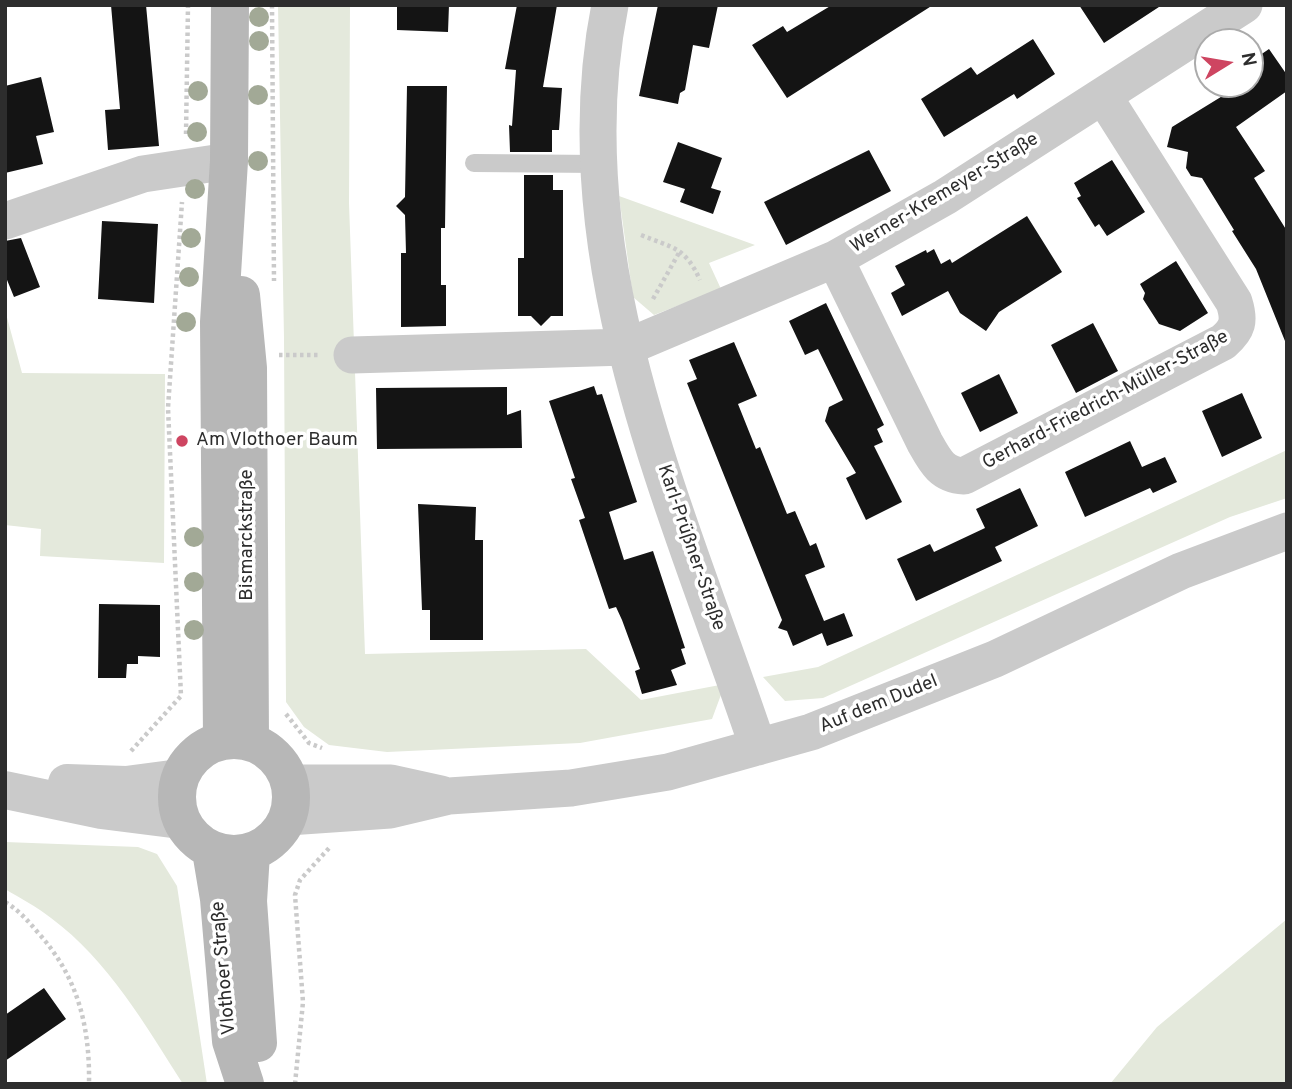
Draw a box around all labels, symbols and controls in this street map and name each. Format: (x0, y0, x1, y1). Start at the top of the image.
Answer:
north arrow (1194, 28, 1264, 98)
text: N (1235, 50, 1261, 68)
street label: Werner-Kremeyer-Straße (847, 129, 1043, 259)
street label: Gerhard-Friedrich-Müller-Straße (979, 326, 1233, 476)
place label: Am Vlothoer Baum (196, 430, 358, 452)
marker: Am Vlothoer Baum (174, 433, 190, 449)
street label: Karl-Prüßner-Straße (651, 462, 729, 634)
street label: Bismarckstraße (237, 469, 259, 601)
street label: Auf dem Dudel (817, 671, 941, 739)
street label: Vlothoer Straße (208, 900, 242, 1036)

